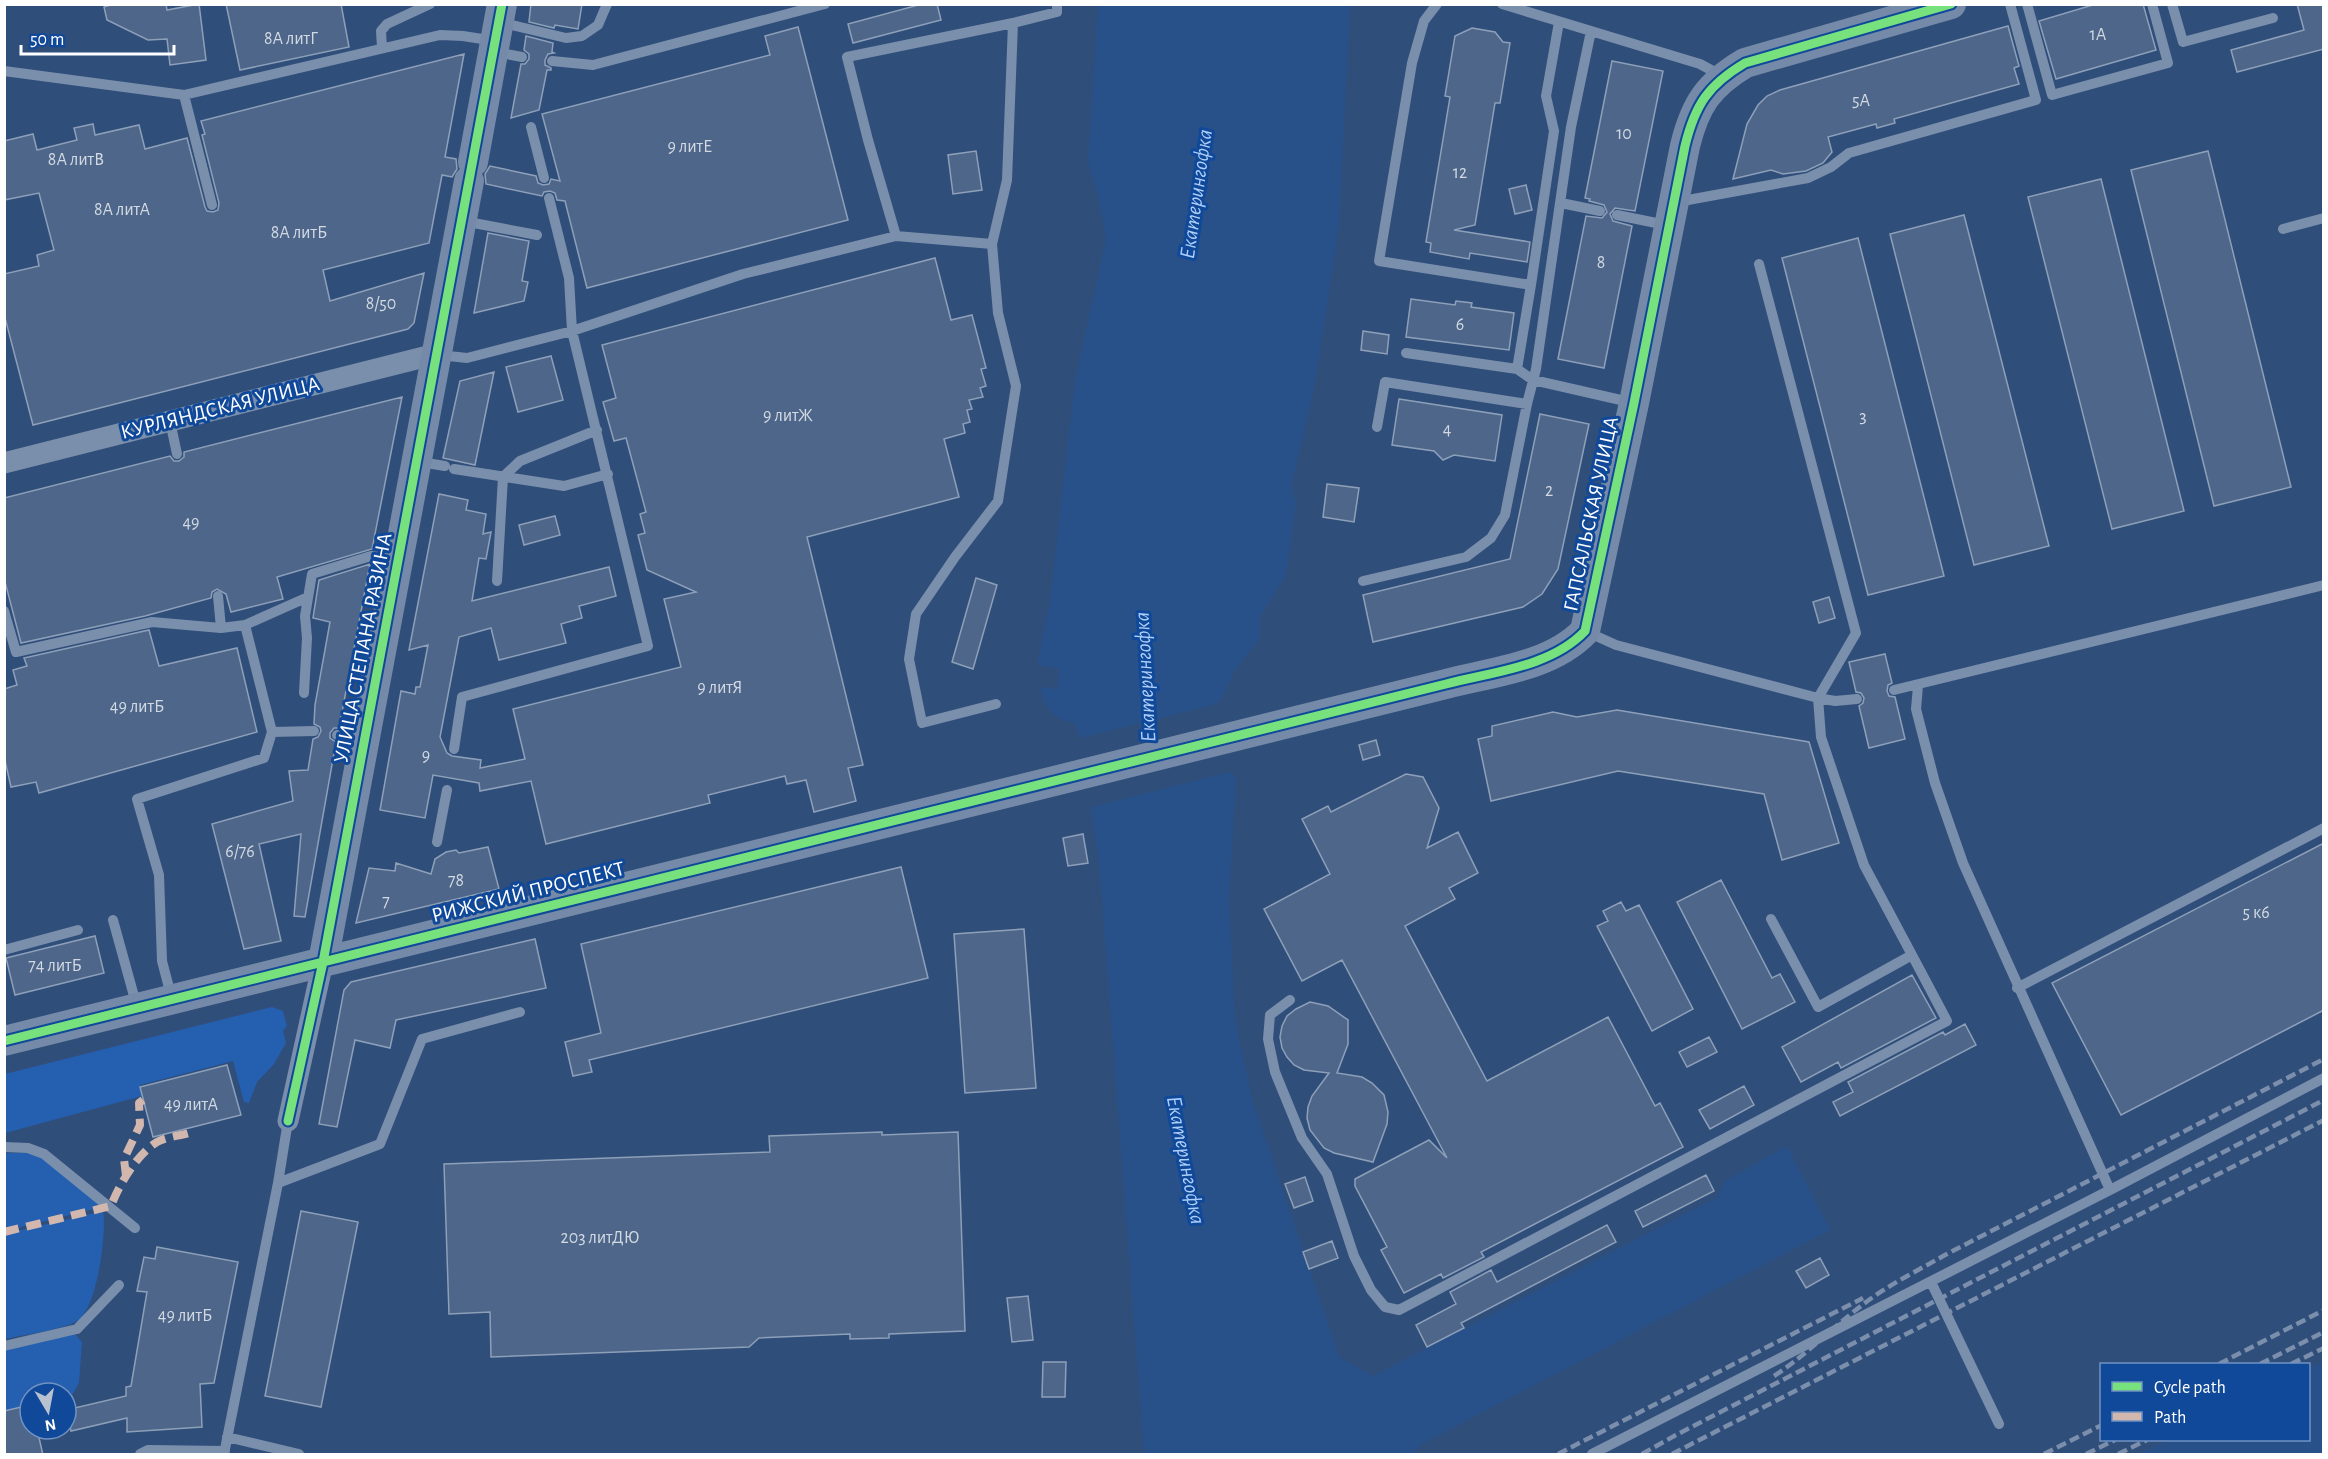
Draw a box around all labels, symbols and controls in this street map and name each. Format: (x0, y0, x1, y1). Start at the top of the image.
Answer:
scale bar (21, 18, 174, 56)
house number: 1А (2090, 26, 2107, 44)
house number: 8А литГ (264, 30, 318, 48)
text: 50 m (30, 31, 64, 49)
house number: 5А (1852, 92, 1870, 110)
house number: 10 (1616, 125, 1632, 143)
water label: Екатерингофка (1176, 128, 1217, 260)
house number: 9 литЕ (668, 138, 712, 156)
house number: 8А литВ (48, 151, 104, 169)
house number: 12 (1453, 164, 1467, 182)
house number: 8А литА (94, 201, 151, 219)
house number: 8А литБ (271, 224, 327, 242)
house number: 8 (1597, 254, 1605, 272)
house number: 8/50 (366, 295, 396, 313)
house number: 6 (1456, 316, 1464, 334)
street label: КУРЛЯНДСКАЯ УЛИЦА (118, 373, 322, 443)
house number: 9 литЖ (763, 407, 813, 425)
house number: 3 (1859, 408, 1867, 426)
street label: ГАПСАЛЬСКАЯ УЛИЦА (1560, 415, 1622, 613)
house number: 4 (1443, 421, 1452, 439)
house number: 2 (1545, 482, 1553, 500)
house number: 49 (182, 514, 200, 532)
street label: УЛИЦА СТЕПАНА РАЗИНА (330, 531, 396, 765)
water label: Екатерингофка (1131, 611, 1160, 743)
house number: 9 литЯ (697, 679, 743, 697)
house number: 49 литБ (110, 698, 164, 716)
house number: 9 (422, 747, 430, 765)
house number: 6/76 (225, 843, 255, 861)
street label: РИЖСКИЙ ПРОСПЕКТ (429, 857, 627, 926)
house number: 78 (448, 872, 464, 890)
house number: 7 (382, 893, 390, 911)
house number: 5 к6 (2242, 904, 2270, 922)
house number: 74 литБ (28, 957, 82, 975)
water label: Екатерингофка (1162, 1094, 1209, 1226)
house number: 49 литА (164, 1096, 219, 1114)
house number: 203 литДЮ (560, 1229, 640, 1247)
house number: 49 литБ (158, 1307, 212, 1325)
legend (2100, 1363, 2310, 1441)
text: Cycle path (2154, 1379, 2226, 1397)
north arrow (18, 1381, 78, 1441)
text: Path (2154, 1409, 2186, 1427)
text: N (44, 1416, 57, 1434)

